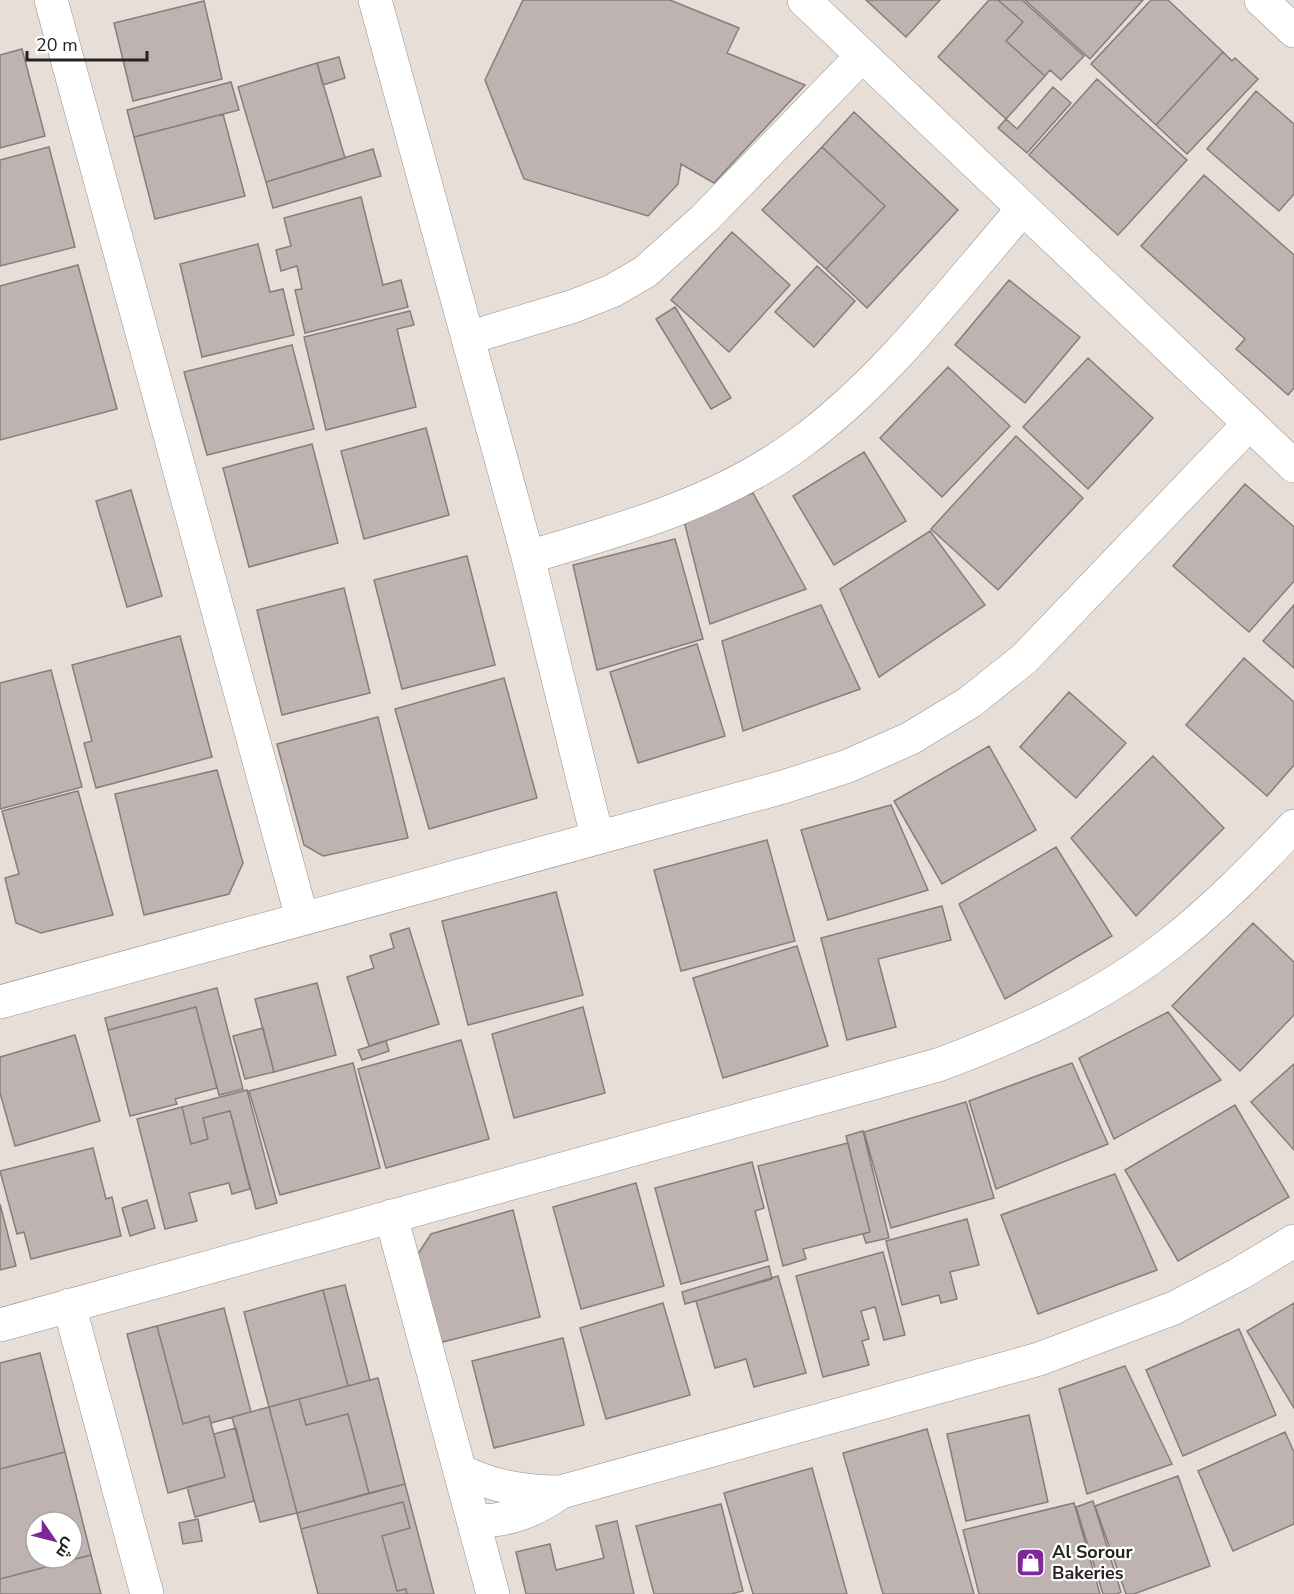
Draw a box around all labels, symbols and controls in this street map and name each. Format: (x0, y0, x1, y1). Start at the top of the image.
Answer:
scale bar (27, 24, 147, 62)
text: 20 m (36, 33, 78, 57)
north arrow (24, 1510, 84, 1570)
text: ش (51, 1533, 80, 1563)
place label: Al Sorour Bakeries (1052, 1540, 1132, 1585)
shop icon: Al Sorour Bakeries (1015, 1546, 1047, 1578)

